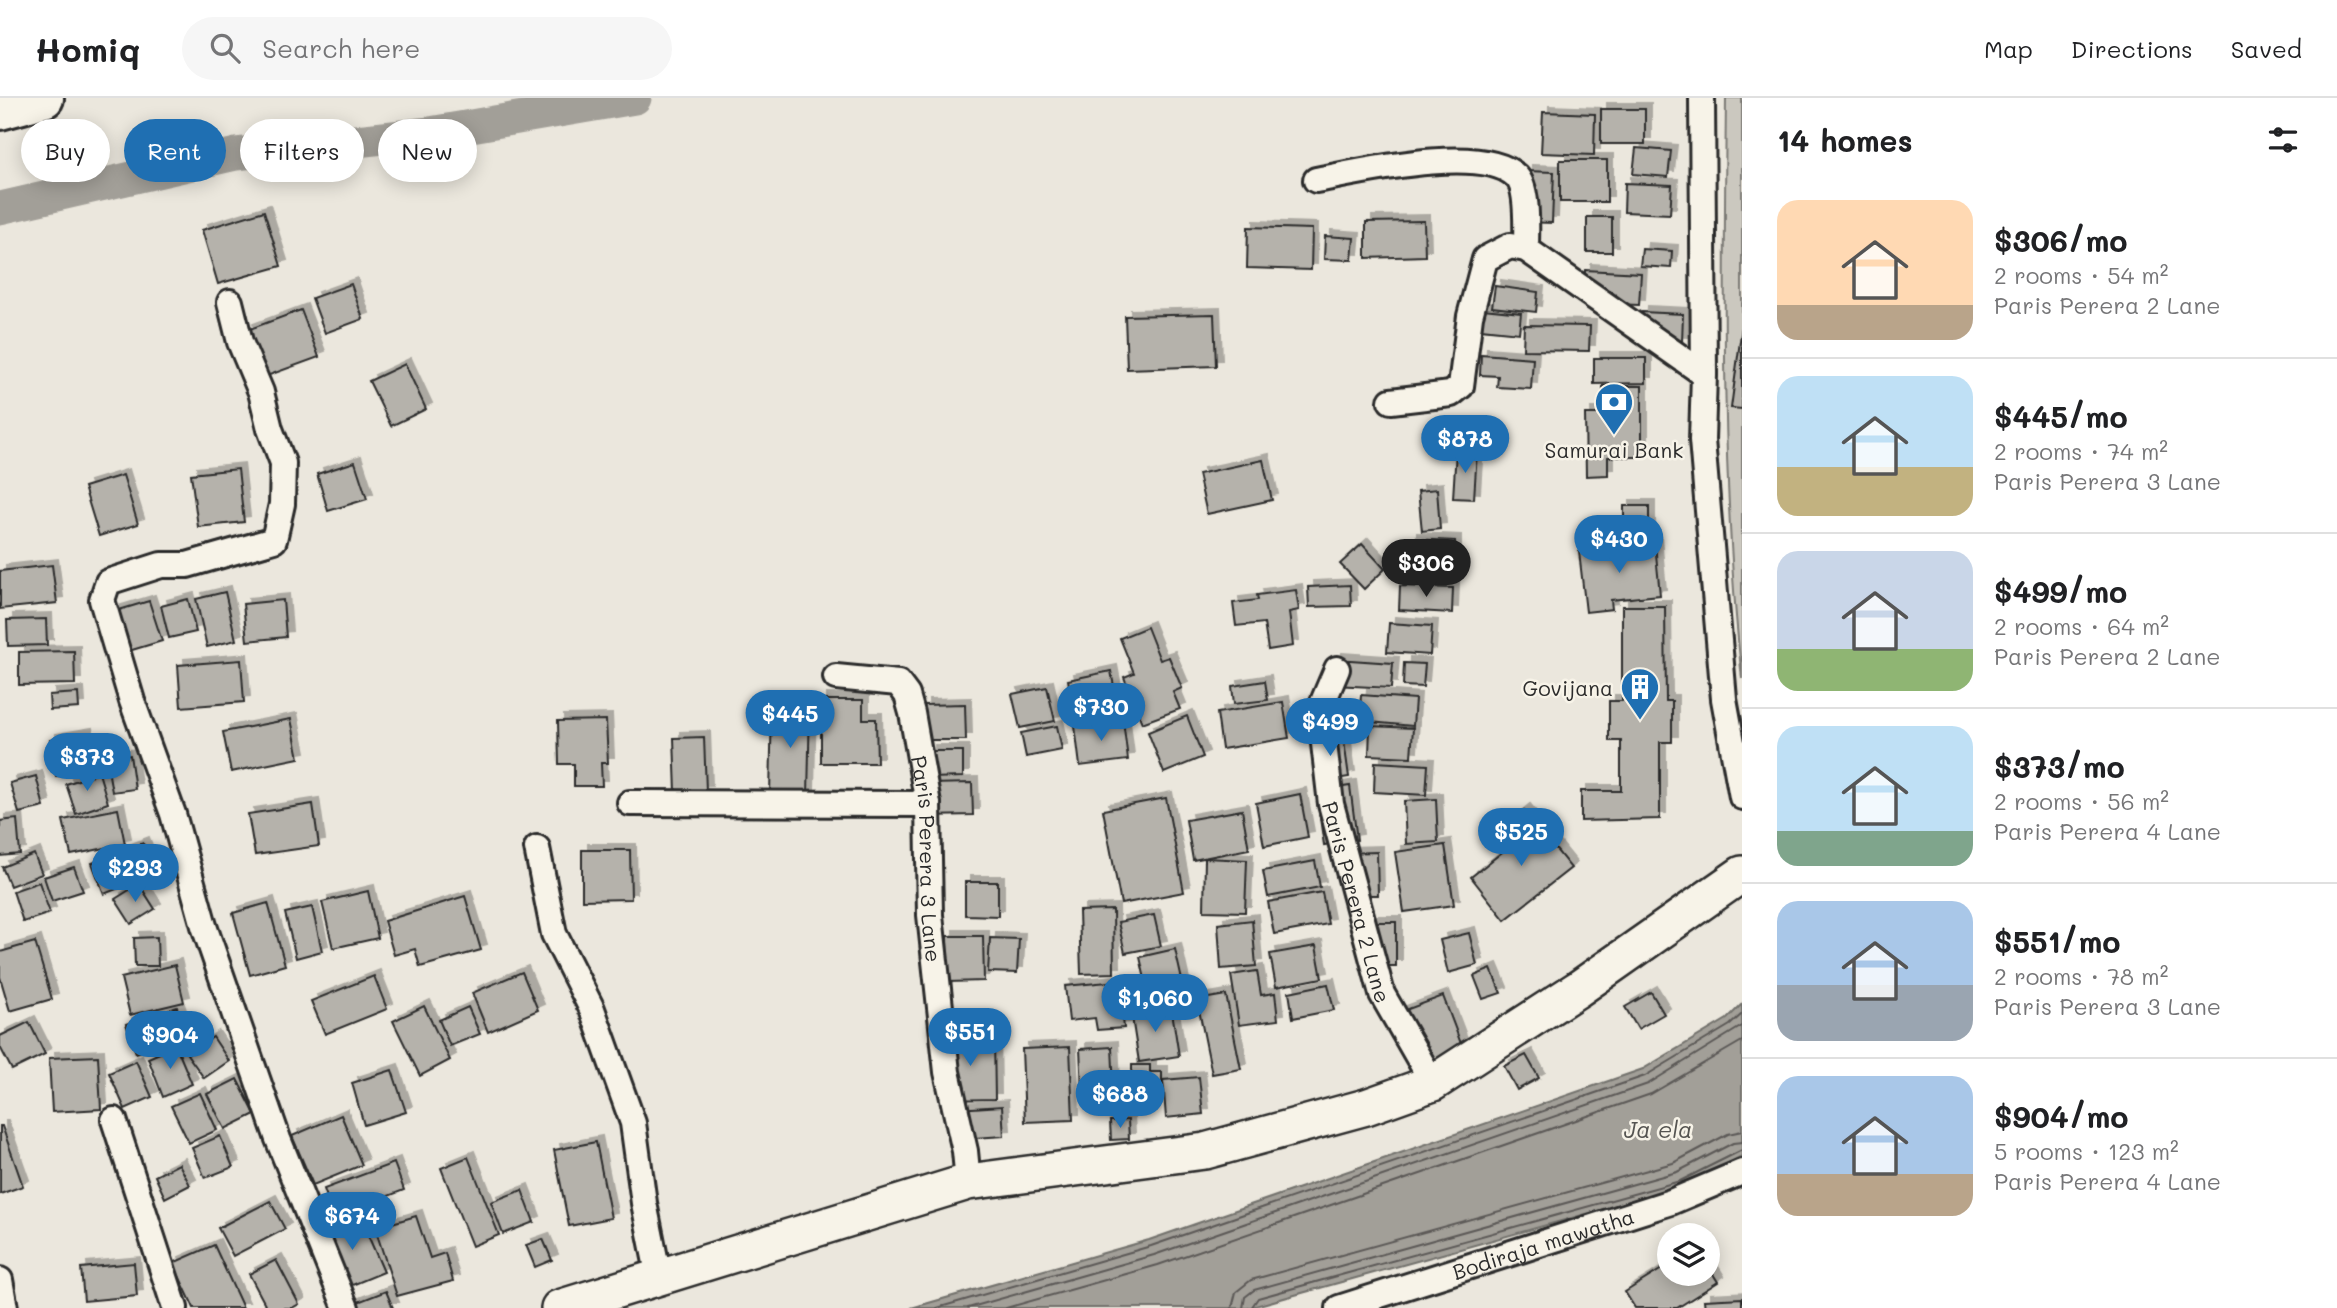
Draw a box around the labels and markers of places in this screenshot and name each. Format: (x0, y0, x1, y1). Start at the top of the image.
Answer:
bank icon: Samurai Bank (1593, 381, 1635, 436)
pin: $878 (1424, 416, 1506, 475)
place label: Samurai Bank (1545, 436, 1683, 463)
pin: $430 (1578, 516, 1660, 575)
pin: $306 (1385, 540, 1467, 599)
building icon: Govijana (1619, 666, 1661, 721)
place label: Govijana (1523, 674, 1613, 701)
pin: $730 (1060, 684, 1142, 743)
pin: $445 (749, 690, 831, 750)
pin: $499 (1289, 698, 1371, 758)
pin: $373 (46, 734, 128, 793)
pin: $525 (1480, 808, 1562, 868)
pin: $293 (94, 844, 176, 904)
pin: $1,060 (1098, 974, 1212, 1034)
pin: $551 (929, 1009, 1011, 1068)
pin: $904 (129, 1012, 211, 1071)
pin: $688 (1079, 1070, 1161, 1130)
pin: $674 (311, 1192, 393, 1252)

